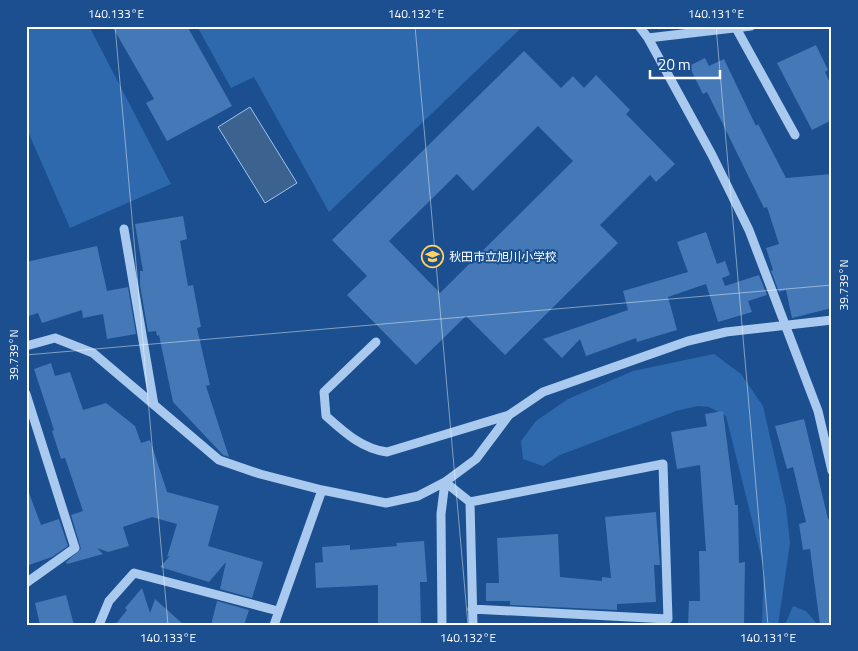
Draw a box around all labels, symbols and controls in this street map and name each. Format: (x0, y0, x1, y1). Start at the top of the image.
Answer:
text: 140.133°E (88, 4, 144, 23)
text: 140.132°E (388, 4, 444, 23)
text: 140.131°E (688, 4, 744, 23)
scale bar (650, 48, 720, 80)
text: 20 m (658, 53, 691, 76)
school or university icon: 秋田市立旭川小学校 (421, 244, 445, 268)
place label: 秋田市立旭川小学校 (449, 247, 557, 266)
text: 39.739°N (834, 259, 853, 311)
text: 39.739°N (4, 329, 23, 381)
text: 140.133°E (140, 628, 196, 647)
text: 140.132°E (440, 628, 496, 647)
text: 140.131°E (740, 628, 796, 647)

